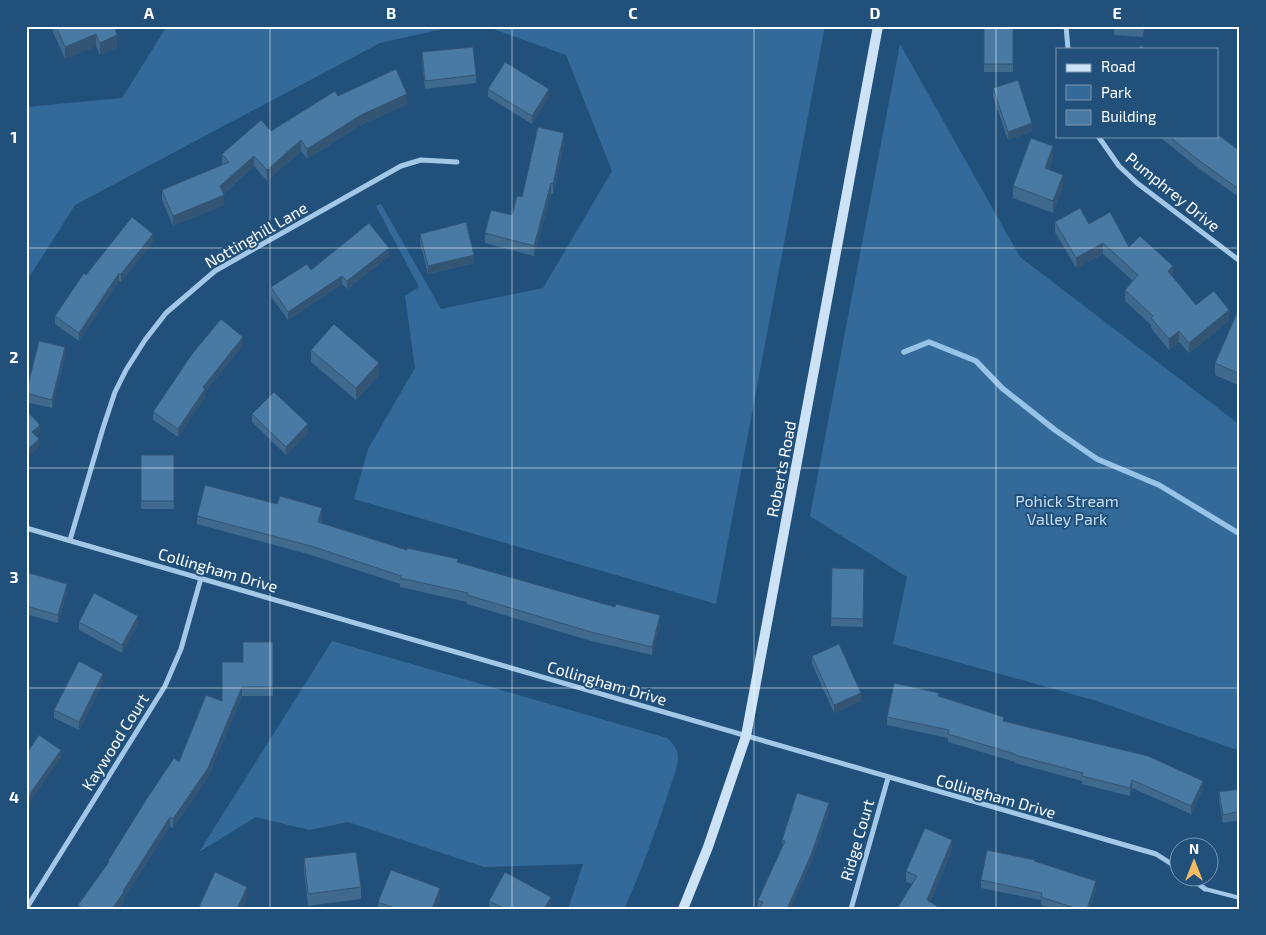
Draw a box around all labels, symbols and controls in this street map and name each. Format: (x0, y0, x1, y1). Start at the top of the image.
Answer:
text: A (144, 3, 155, 22)
text: B (386, 3, 396, 22)
text: C (628, 3, 638, 22)
text: D (870, 3, 881, 22)
text: E (1112, 3, 1122, 22)
legend (1056, 48, 1218, 138)
text: Road (1101, 57, 1136, 75)
text: Park (1101, 83, 1132, 101)
text: Building (1101, 107, 1157, 125)
text: 1 (11, 127, 17, 146)
street label: Pumphrey Drive (1122, 148, 1224, 235)
street label: Nottinghill Lane (201, 197, 311, 272)
text: 2 (9, 347, 19, 366)
street label: Roberts Road (762, 419, 799, 519)
park label: Pohick Stream Valley Park (1015, 491, 1119, 528)
street label: Collingham Drive (156, 543, 280, 596)
text: 3 (9, 567, 19, 586)
street label: Collingham Drive (545, 656, 669, 709)
street label: Kaywood Court (77, 690, 152, 794)
street label: Collingham Drive (934, 769, 1058, 822)
text: 4 (9, 787, 19, 806)
street label: Ridge Court (836, 797, 877, 883)
north arrow (1168, 838, 1218, 888)
text: N (1189, 840, 1199, 857)

